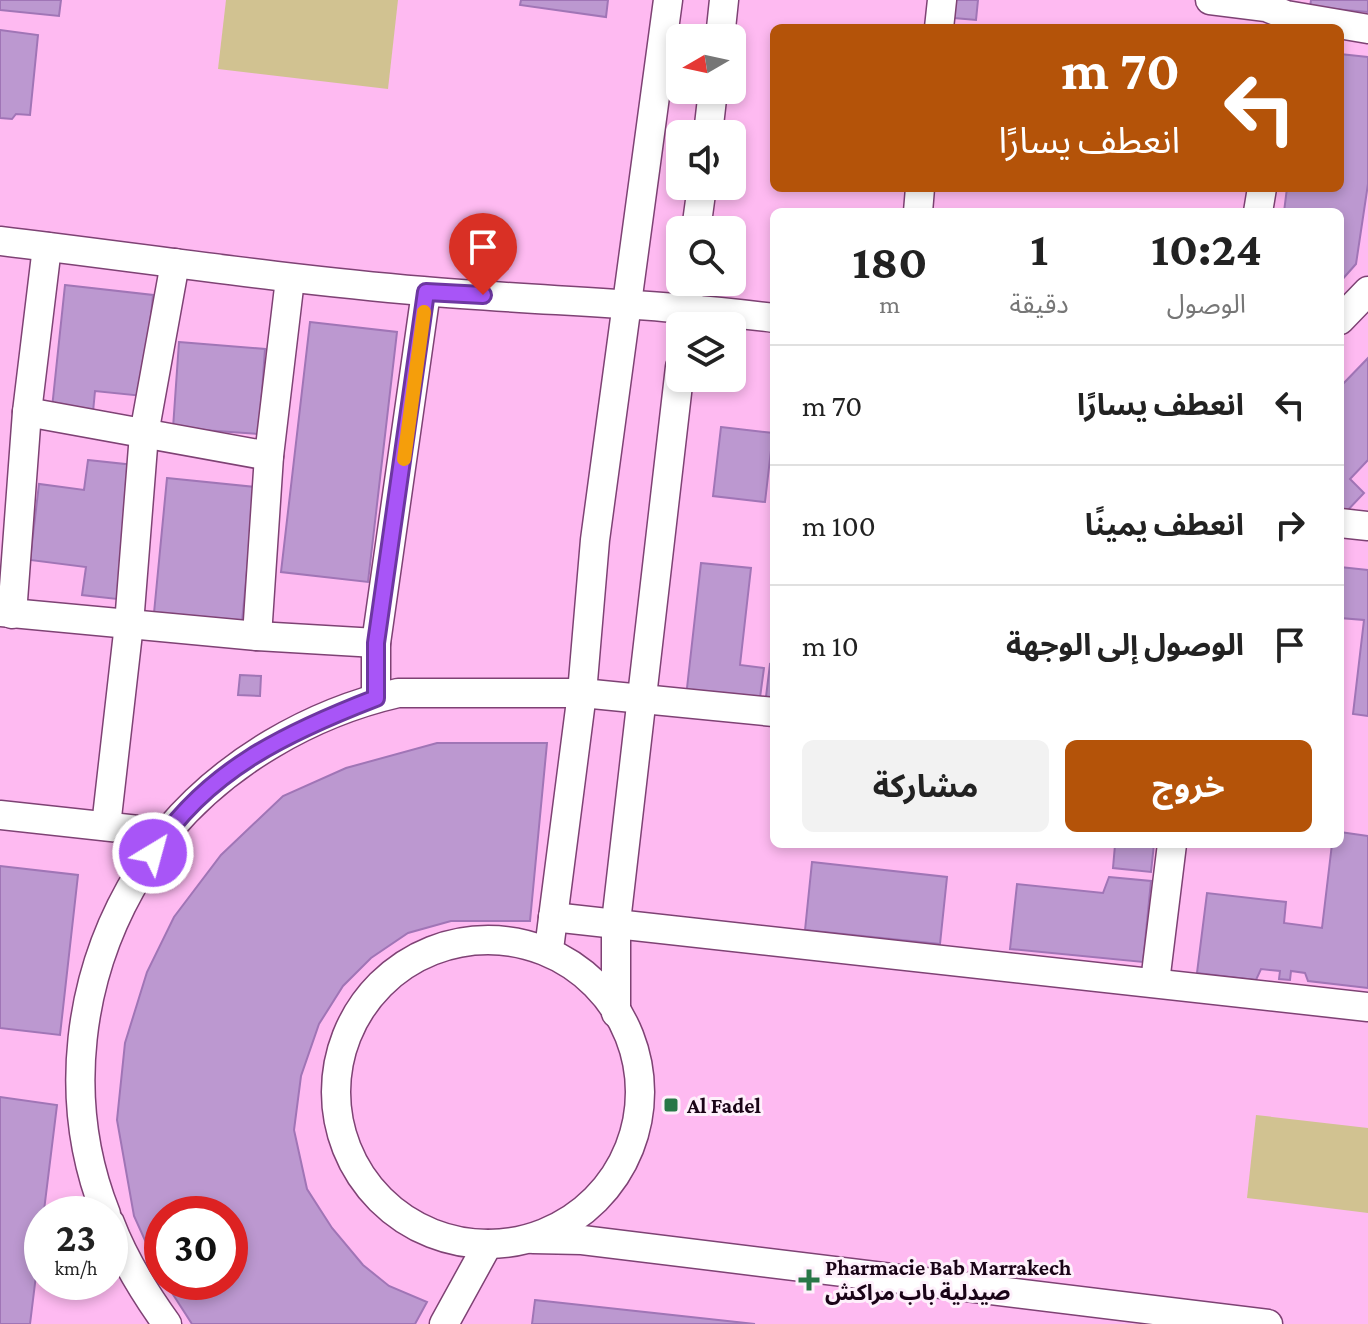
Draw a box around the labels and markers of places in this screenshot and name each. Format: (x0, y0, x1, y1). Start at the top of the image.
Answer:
pin (449, 213, 517, 295)
place label: Al Fadel (686, 1093, 762, 1118)
marker: Al Fadel (662, 1096, 680, 1114)
place label: Pharmacie Bab Marrakech صيدلية باب مراكش (825, 1255, 1072, 1305)
marker: Pharmacie Bab Marrakech صيدلية باب مراكش (800, 1271, 818, 1289)

